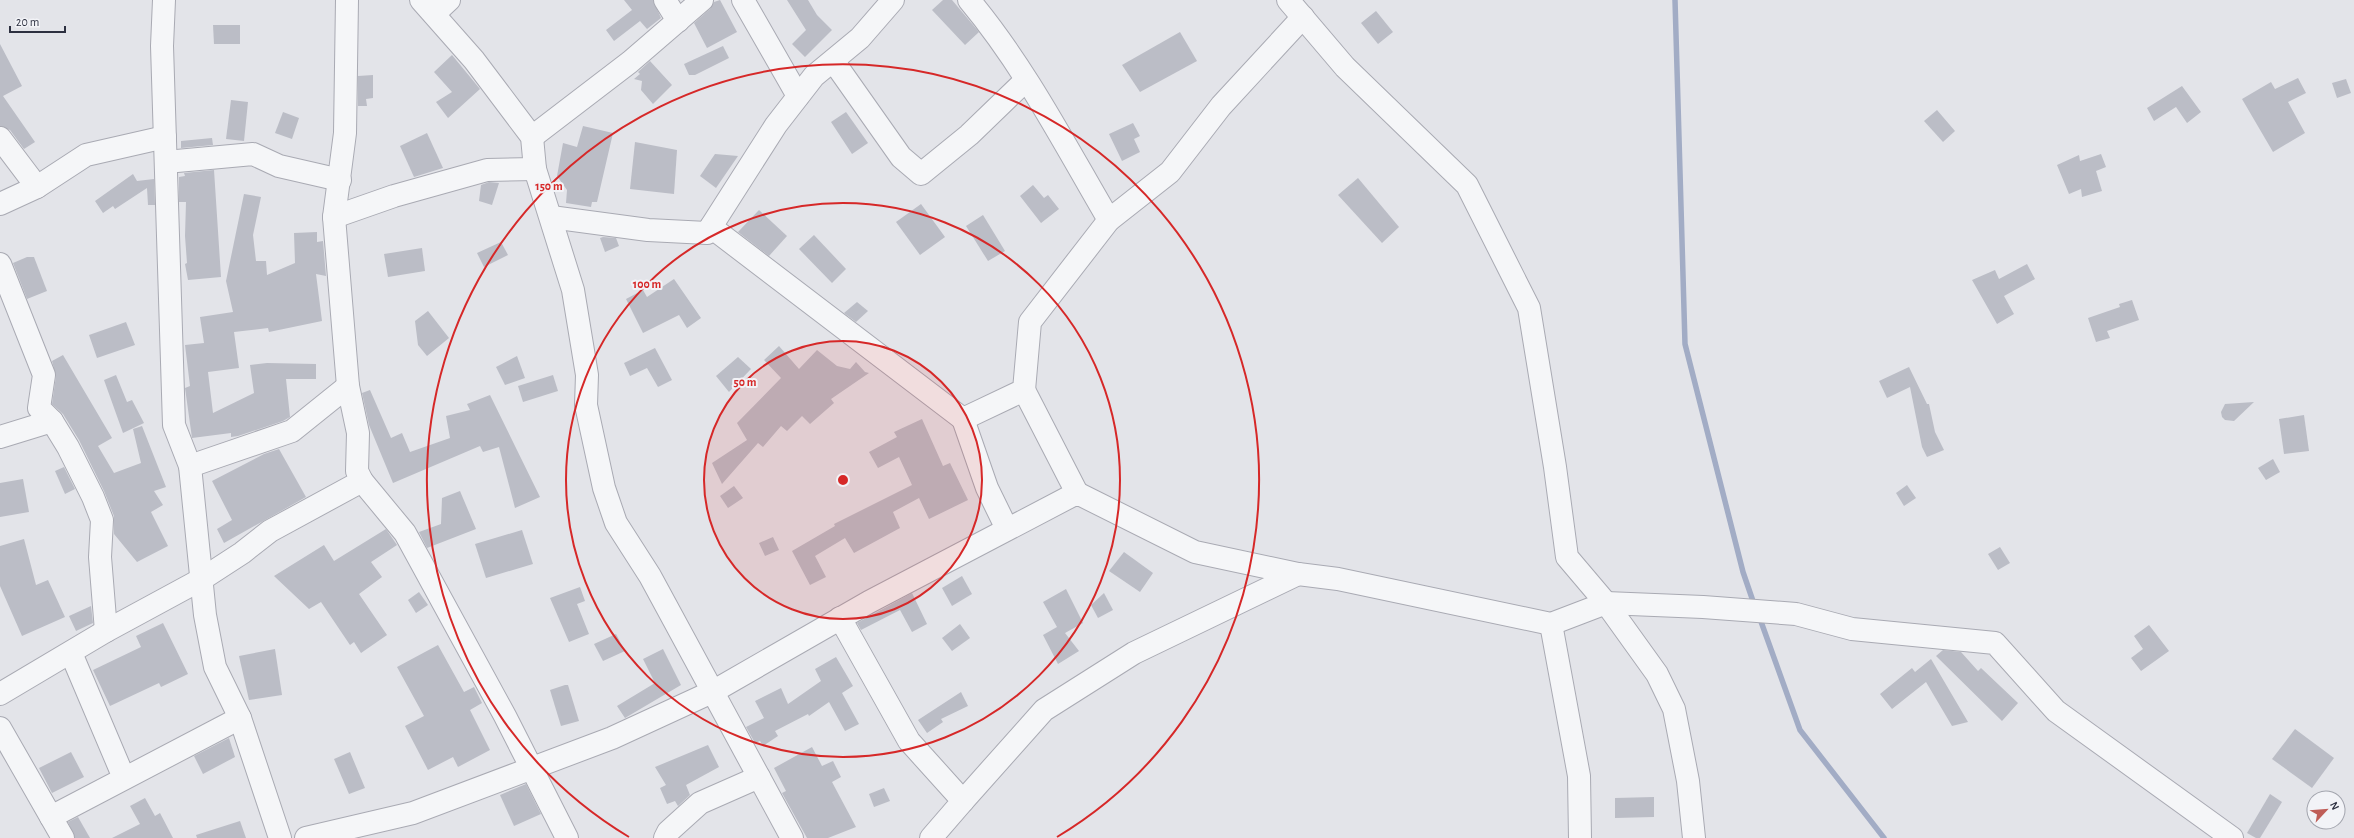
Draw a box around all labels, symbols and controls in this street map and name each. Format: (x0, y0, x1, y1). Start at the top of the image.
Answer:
scale bar (10, 8, 65, 34)
text: 20 m (16, 16, 39, 28)
text: 150 m (535, 180, 563, 192)
text: 100 m (633, 278, 661, 290)
text: 50 m (734, 376, 757, 388)
centre of rings (836, 473, 850, 487)
north arrow (2306, 790, 2346, 830)
text: N (2328, 800, 2341, 812)

